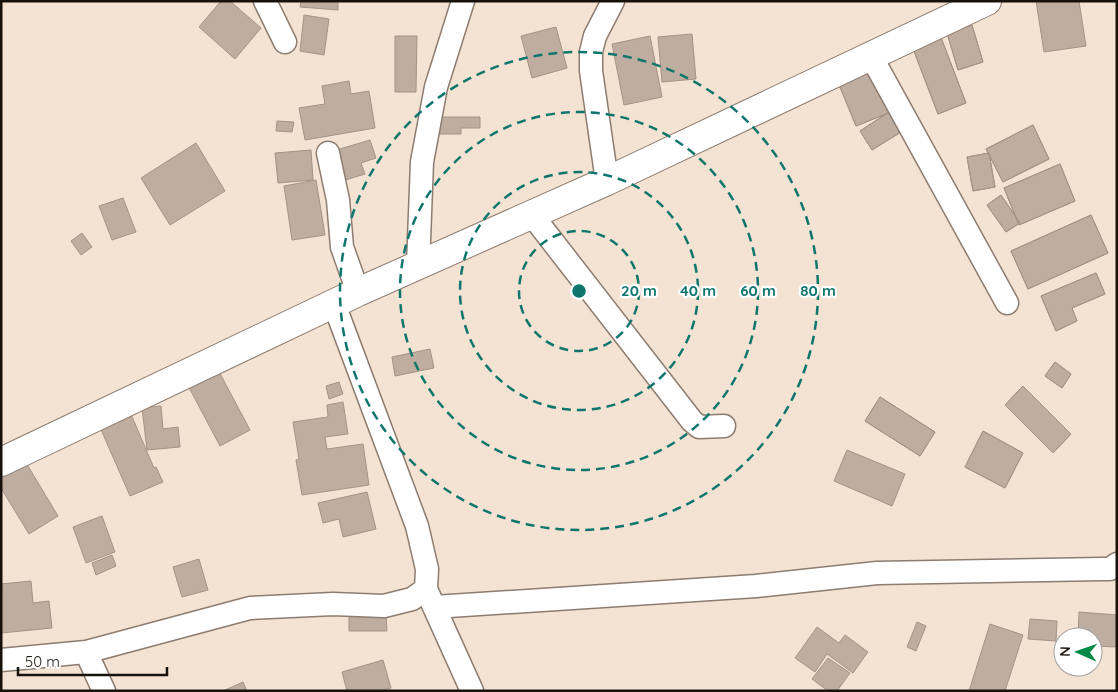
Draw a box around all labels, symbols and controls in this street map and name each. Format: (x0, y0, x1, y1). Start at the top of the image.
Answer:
text: 20 m (621, 281, 657, 300)
text: 40 m (680, 281, 716, 300)
text: 60 m (740, 281, 776, 300)
text: 80 m (800, 281, 836, 300)
centre of rings (570, 282, 588, 300)
north arrow (1053, 627, 1103, 677)
scale bar (18, 644, 166, 676)
text: N (1056, 646, 1074, 657)
text: 50 m (25, 652, 60, 671)

